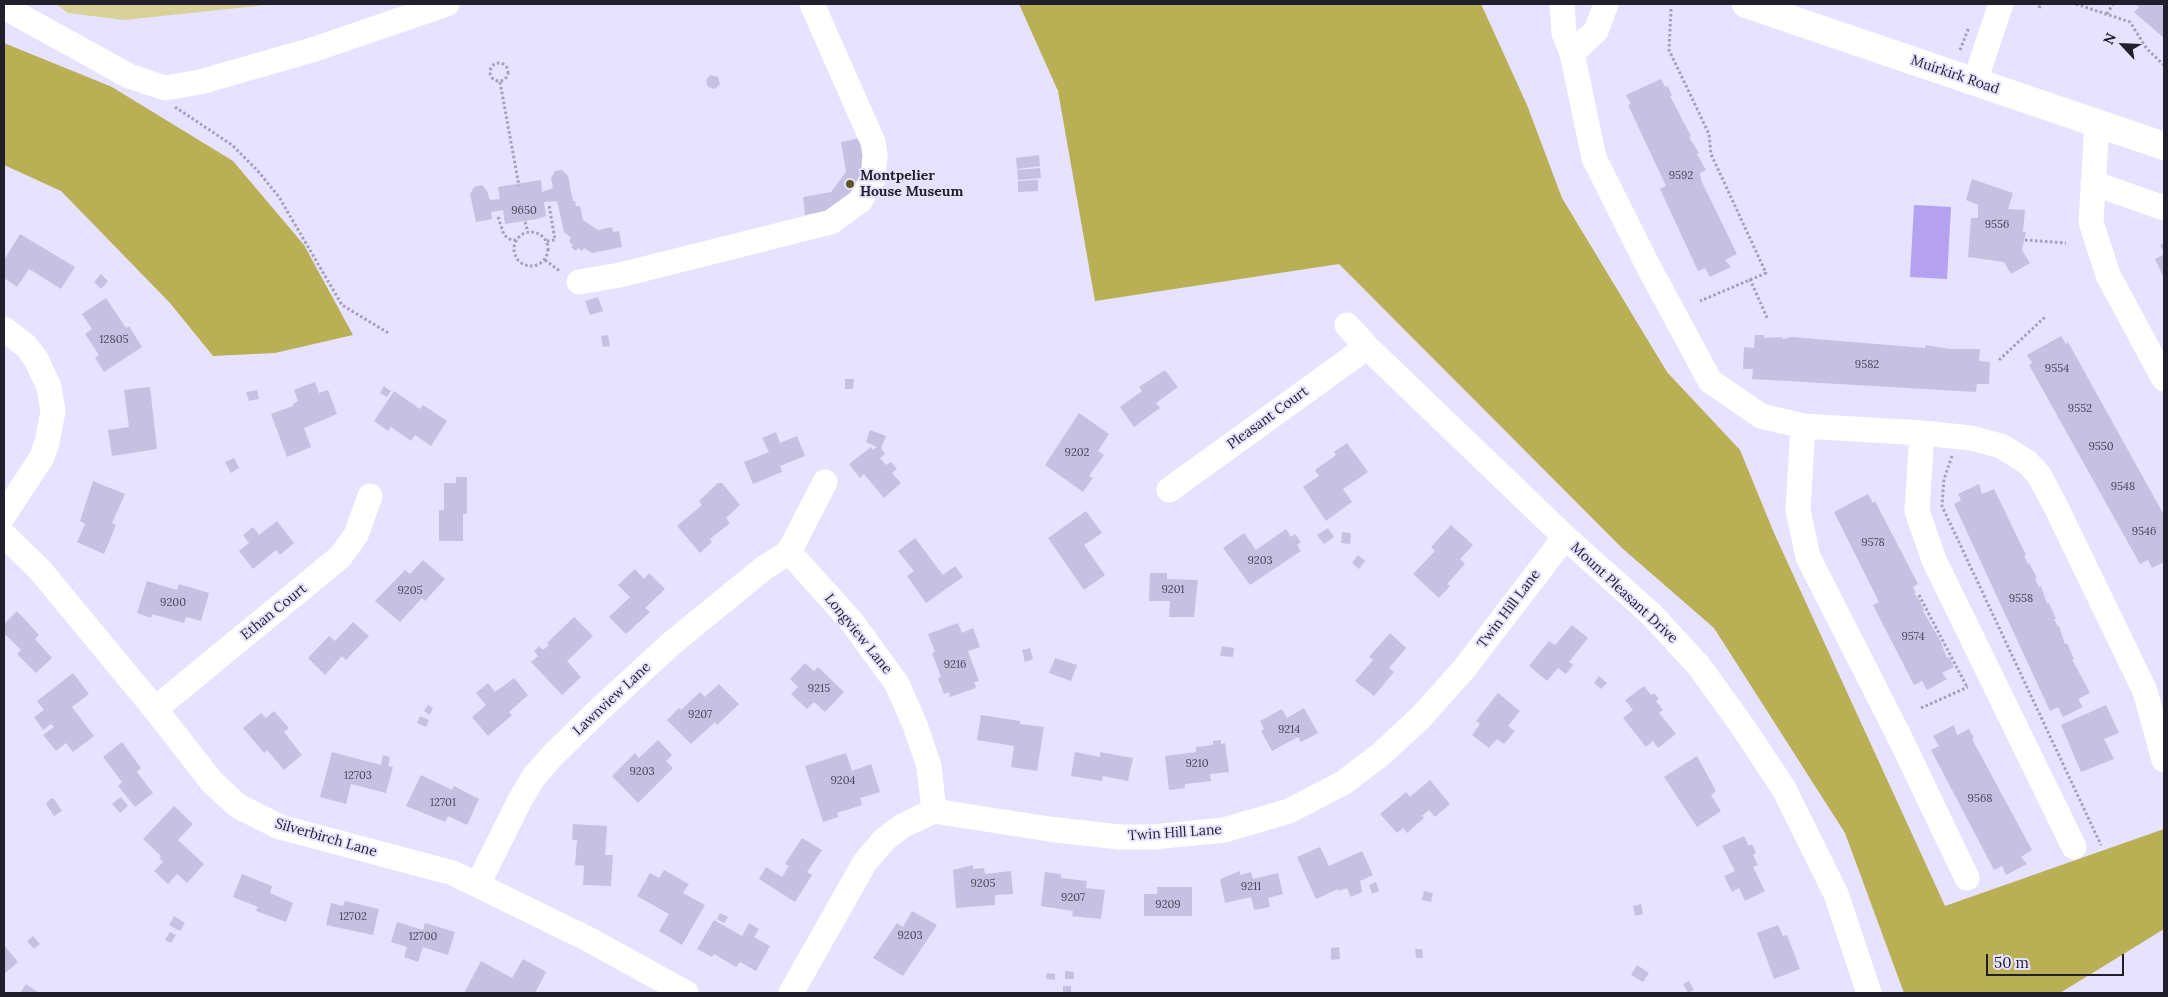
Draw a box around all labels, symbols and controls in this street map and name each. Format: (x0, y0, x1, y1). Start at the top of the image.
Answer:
north arrow (2098, 20, 2148, 70)
text: N (2099, 30, 2120, 47)
street label: Muirkirk Road (1909, 52, 2001, 98)
place label: Montpelier House Museum (860, 168, 963, 200)
house number: 9592 (1669, 169, 1693, 183)
marker: Montpelier House Museum (844, 178, 856, 190)
house number: 9650 (511, 204, 537, 218)
house number: 9556 (1985, 218, 2009, 232)
house number: 12805 (100, 333, 128, 347)
house number: 9582 (1855, 358, 1879, 372)
house number: 9554 (2045, 362, 2069, 376)
street label: Pleasant Court (1224, 383, 1312, 453)
house number: 9552 (2068, 402, 2092, 416)
house number: 9550 (2088, 440, 2114, 454)
house number: 9202 (1065, 446, 1089, 460)
house number: 9548 (2111, 480, 2135, 494)
house number: 9546 (2132, 525, 2156, 539)
house number: 9578 (1861, 536, 1885, 550)
street label: Mount Pleasant Drive (1567, 539, 1681, 647)
house number: 9203 (1247, 554, 1273, 568)
street label: Twin Hill Lane (1474, 566, 1544, 652)
street label: Ethan Court (238, 580, 310, 644)
house number: 9201 (1161, 583, 1185, 597)
house number: 9205 (397, 584, 423, 598)
street label: Longview Lane (821, 591, 895, 677)
house number: 9558 (2009, 592, 2033, 606)
house number: 9200 (160, 596, 186, 610)
house number: 9574 (1901, 630, 1925, 644)
house number: 9216 (944, 658, 966, 672)
street label: Lawnview Lane (570, 659, 654, 739)
house number: 9215 (808, 682, 830, 696)
house number: 9207 (688, 708, 712, 722)
house number: 9214 (1278, 723, 1300, 737)
house number: 9210 (1185, 757, 1209, 771)
house number: 9203 (629, 765, 655, 779)
house number: 12703 (344, 769, 372, 783)
house number: 9204 (830, 774, 856, 788)
house number: 9568 (1968, 792, 1992, 806)
house number: 12701 (430, 796, 456, 810)
street label: Silverbirch Lane (273, 815, 379, 861)
street label: Twin Hill Lane (1128, 821, 1222, 845)
house number: 9205 (970, 877, 996, 891)
house number: 9211 (1241, 880, 1261, 894)
house number: 9207 (1061, 891, 1085, 905)
house number: 9209 (1155, 898, 1181, 912)
house number: 12702 (339, 910, 367, 924)
house number: 9203 (897, 929, 923, 943)
house number: 12700 (409, 930, 437, 944)
scale bar (1988, 944, 2126, 976)
text: 50 m (1994, 953, 2029, 972)

